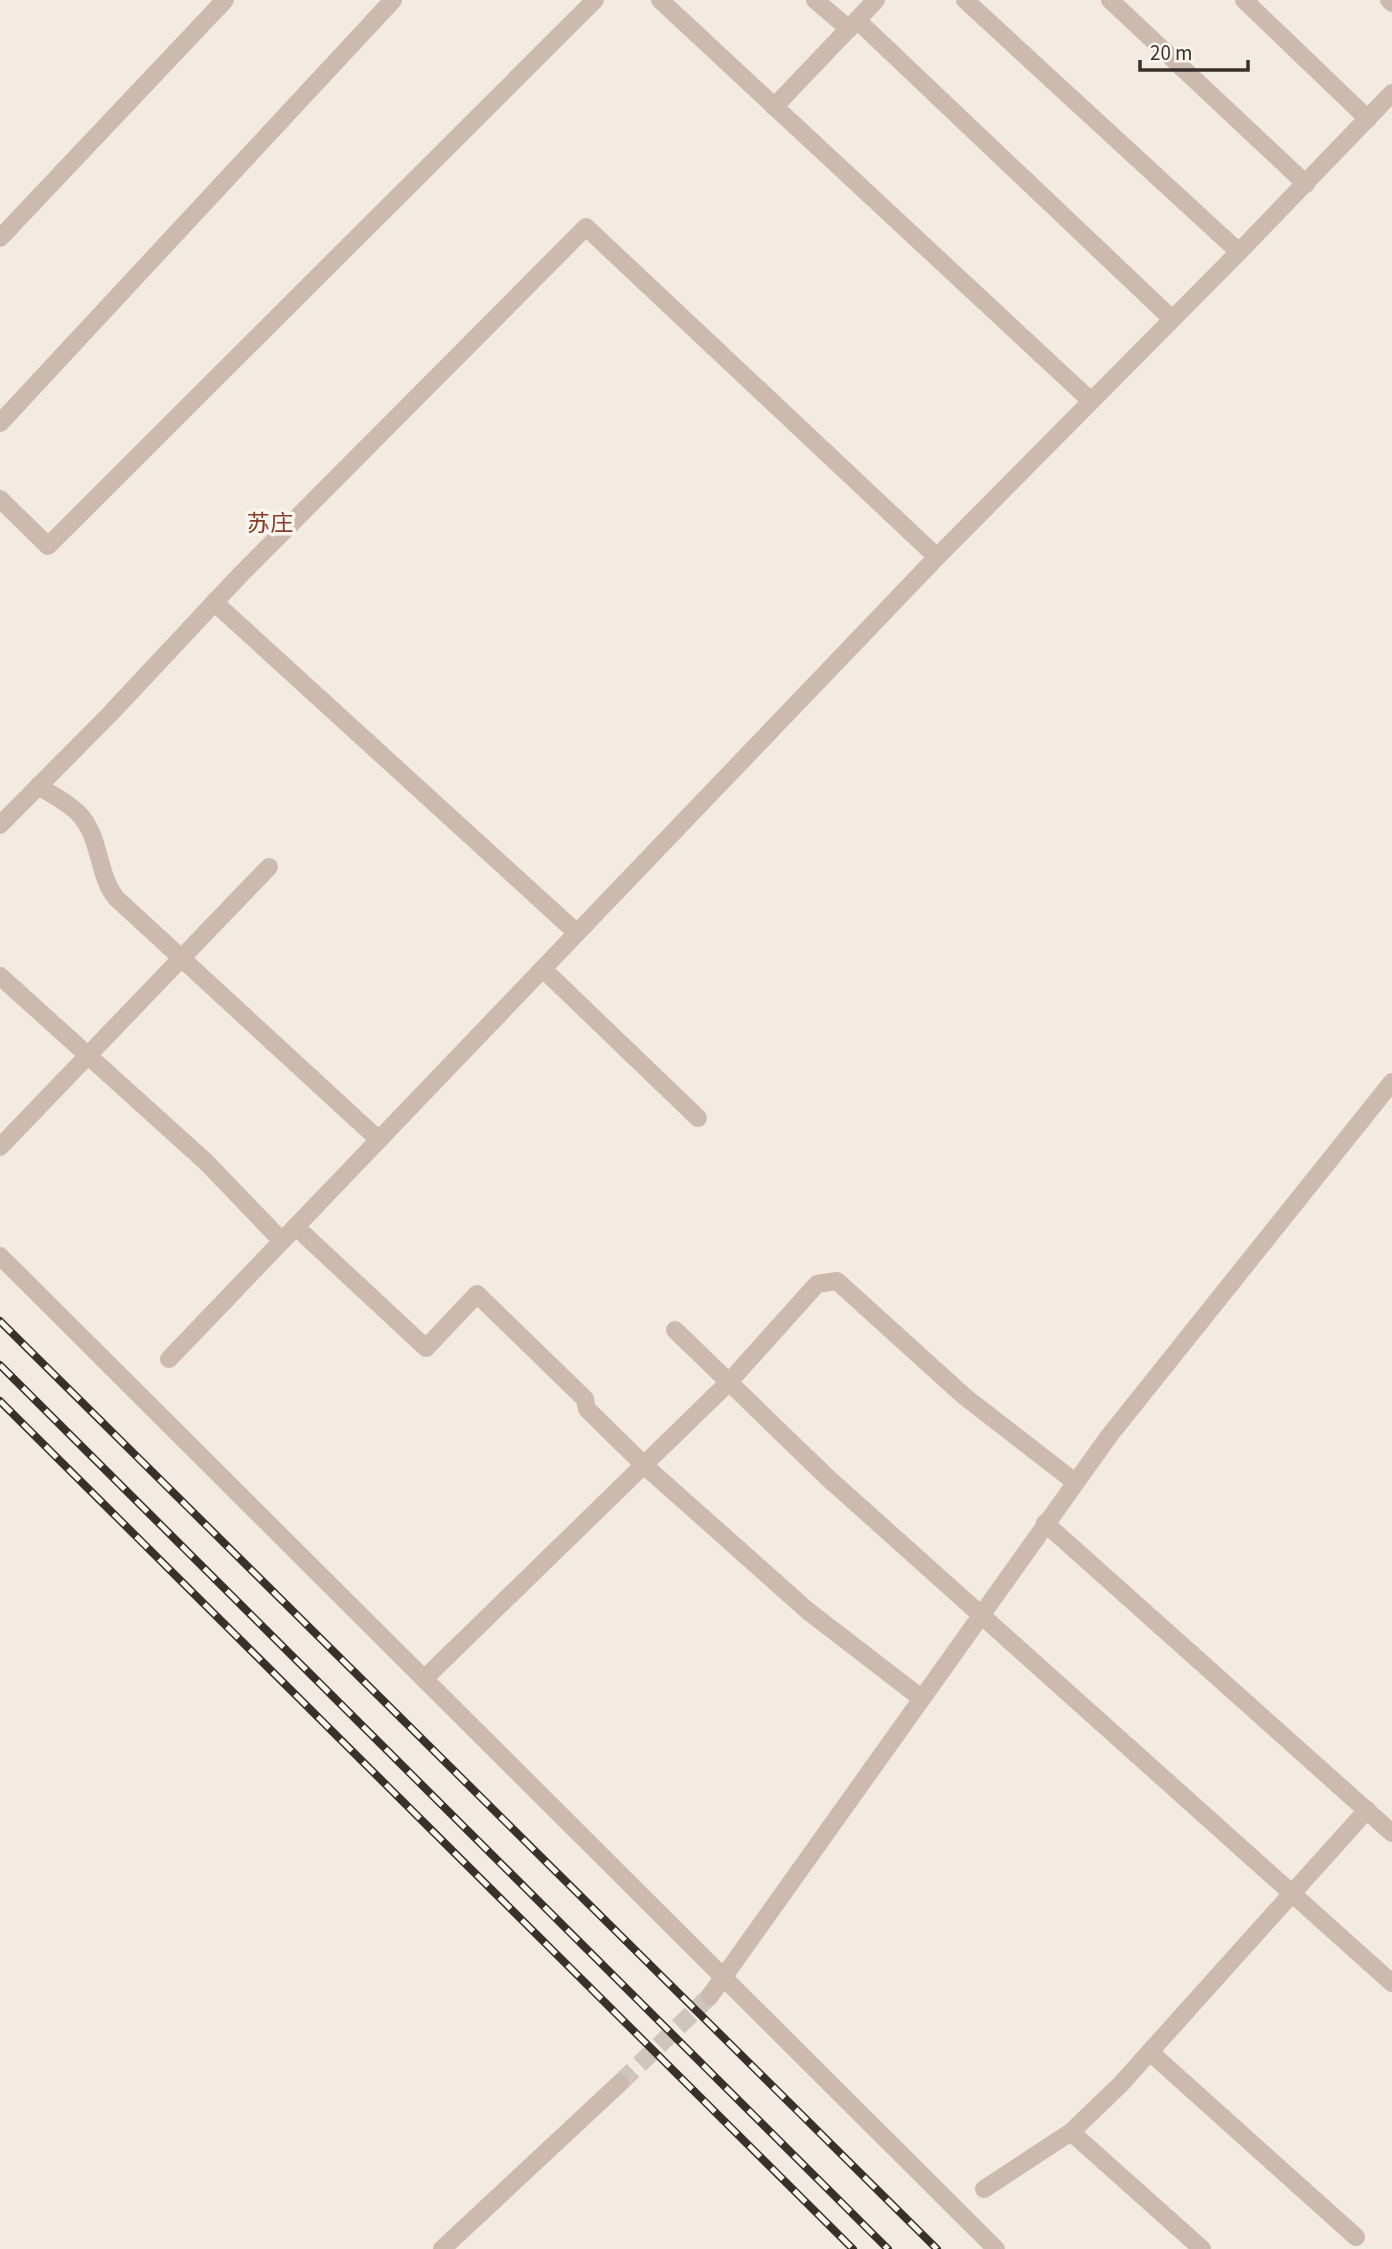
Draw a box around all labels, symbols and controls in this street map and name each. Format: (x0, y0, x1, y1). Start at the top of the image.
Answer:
scale bar (1140, 28, 1248, 72)
text: 20 m (1150, 38, 1192, 68)
district label: 苏庄 (247, 507, 293, 540)

